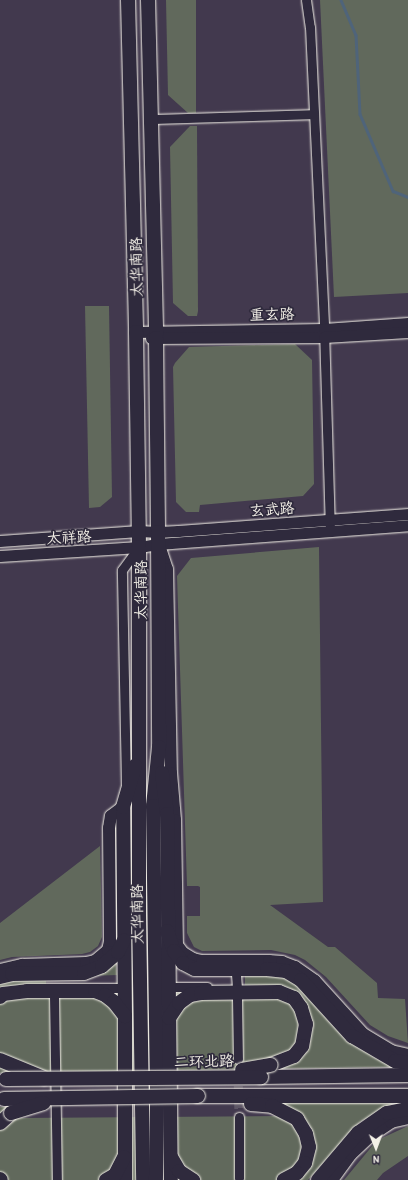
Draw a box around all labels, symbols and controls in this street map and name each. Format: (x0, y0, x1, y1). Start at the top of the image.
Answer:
street label: 太华南路 (126, 237, 146, 297)
street label: 重玄路 (249, 305, 295, 323)
street label: 玄武路 (249, 498, 295, 520)
street label: 太祥路 (46, 527, 92, 547)
street label: 太华南路 (132, 560, 150, 620)
street label: 太华南路 (127, 884, 147, 944)
street label: 二环北路 (174, 1051, 234, 1071)
north arrow (356, 1128, 396, 1168)
text: N (373, 1153, 379, 1167)

